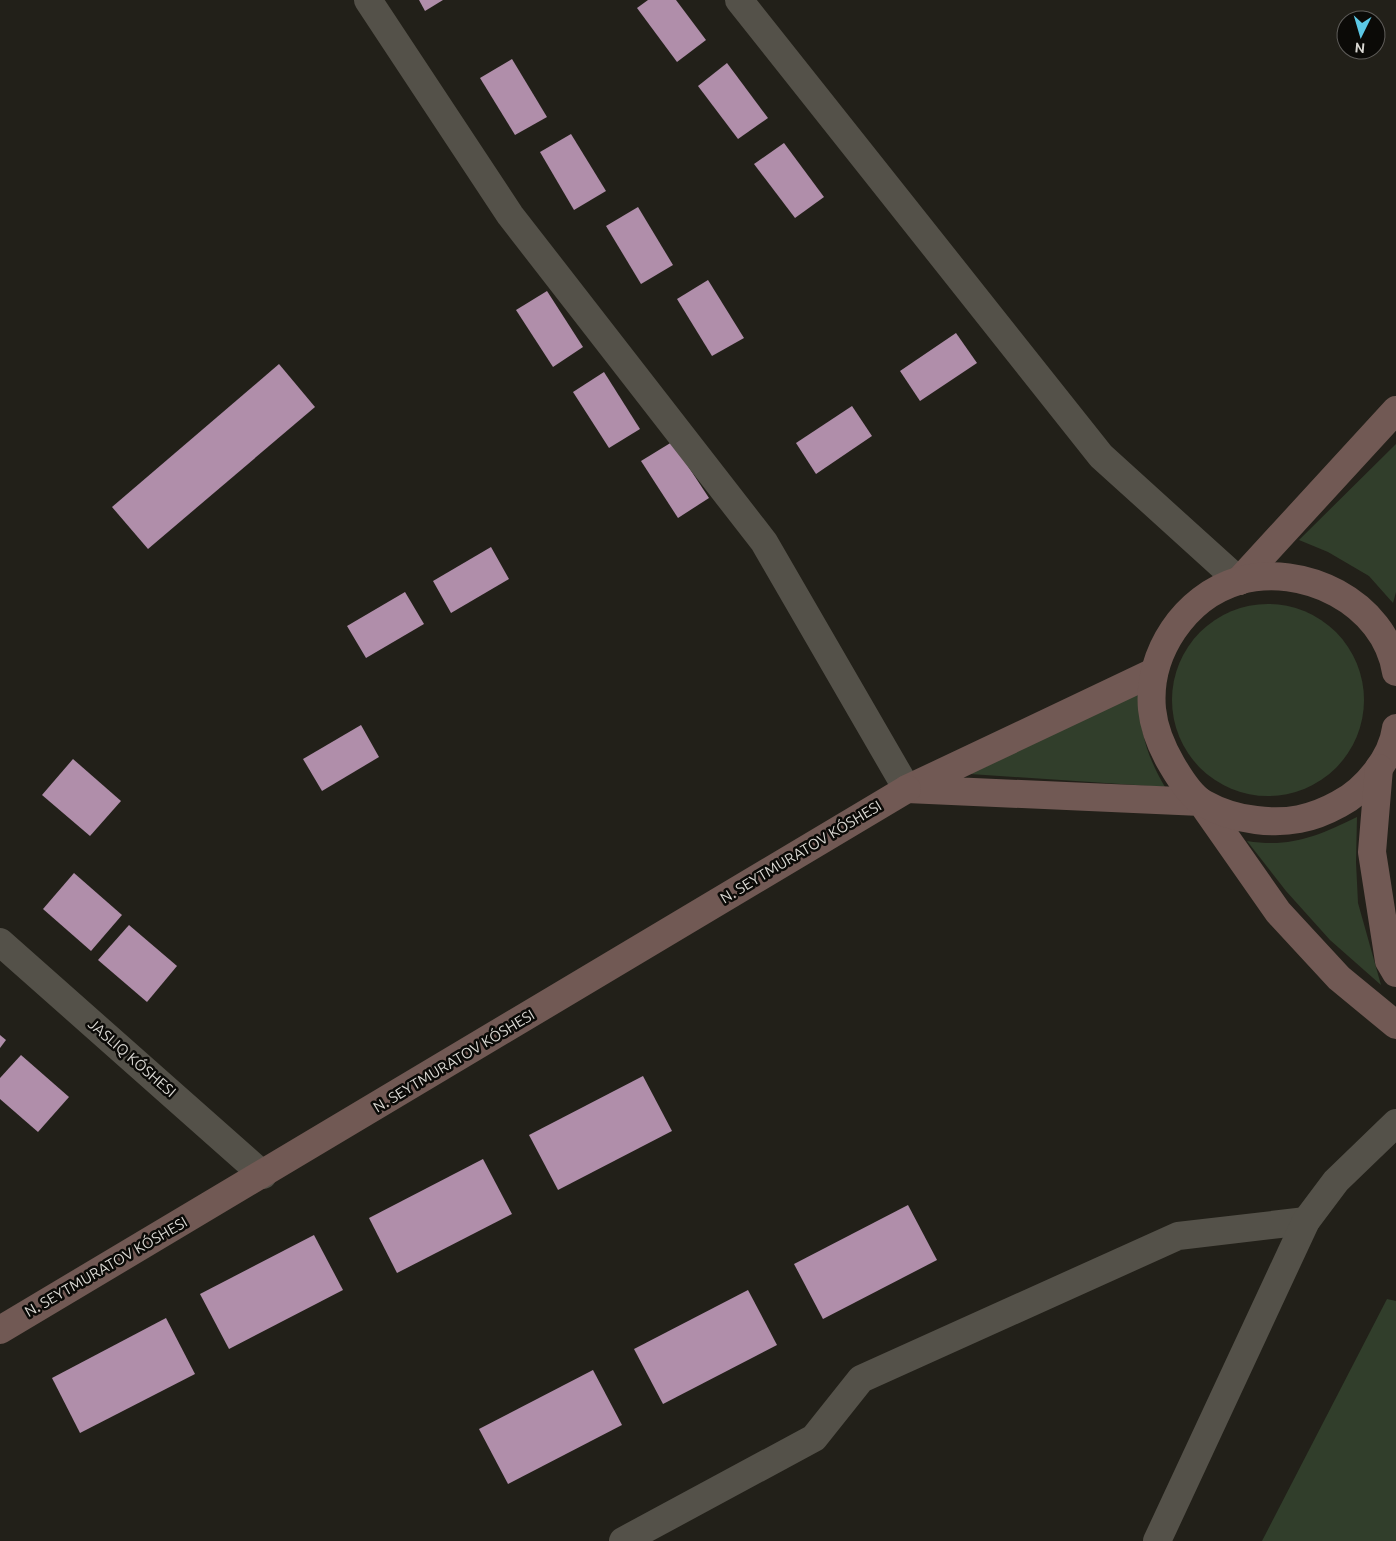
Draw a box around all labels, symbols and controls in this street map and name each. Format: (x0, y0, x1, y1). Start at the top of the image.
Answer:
north arrow (1336, 10, 1386, 60)
text: N (1354, 40, 1366, 56)
street label: N. SEYTMURATOV KÓSHESI (717, 797, 884, 906)
street label: N. SEYTMURATOV KÓSHESI (370, 1006, 537, 1115)
street label: JASLIQ KÓSHESI (85, 1015, 180, 1100)
street label: N. SEYTMURATOV KÓSHESI (21, 1213, 190, 1320)

